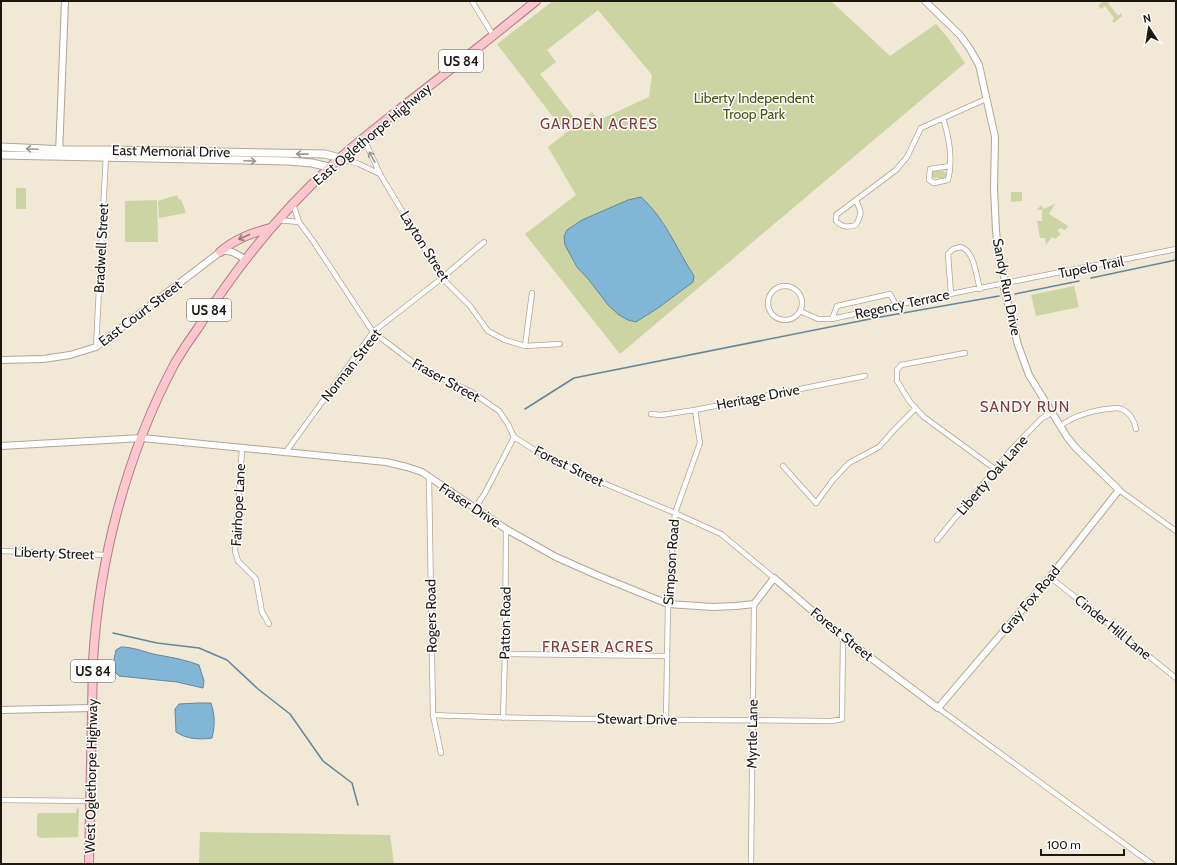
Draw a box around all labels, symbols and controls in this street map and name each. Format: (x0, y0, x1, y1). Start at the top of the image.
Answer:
north arrow (1129, 8, 1169, 48)
text: N (1142, 11, 1152, 26)
road number: US 84 (439, 50, 483, 72)
street label: East Oglethorpe Highway (309, 79, 435, 189)
park label: Liberty Independent Troop Park (694, 89, 815, 123)
district label: GARDEN ACRES (540, 115, 658, 133)
street label: East Memorial Drive (112, 141, 230, 161)
one-way arrow (26, 145, 39, 152)
one-way arrow (296, 150, 309, 158)
one-way arrow (367, 151, 375, 163)
one-way arrow (243, 157, 256, 164)
street label: Bradwell Street (90, 202, 112, 293)
street label: Layton Street (396, 207, 454, 285)
one-way arrow (238, 234, 250, 241)
street label: Sandy Run Drive (989, 237, 1025, 337)
street label: Tupelo Trail (1057, 252, 1126, 282)
street label: East Court Street (95, 276, 186, 350)
street label: Regency Terrace (853, 285, 951, 323)
road number: US 84 (187, 299, 231, 321)
street label: Norman Street (317, 325, 385, 405)
street label: Fraser Street (409, 354, 483, 406)
street label: Heritage Drive (715, 380, 801, 414)
district label: SANDY RUN (980, 398, 1070, 416)
street label: Liberty Oak Lane (952, 431, 1032, 519)
street label: Forest Street (531, 441, 607, 491)
street label: Fairhope Lane (227, 463, 249, 547)
street label: Fraser Drive (436, 478, 504, 532)
street label: Simpson Road (659, 518, 683, 606)
street label: Liberty Street (14, 543, 95, 563)
street label: Gray Fox Road (996, 562, 1064, 638)
street label: Rogers Road (421, 579, 441, 653)
street label: Patton Road (495, 586, 515, 660)
street label: Cinder Hill Lane (1071, 591, 1155, 663)
street label: Forest Street (807, 603, 877, 665)
district label: FRASER ACRES (542, 638, 654, 656)
road number: US 84 (71, 660, 115, 682)
street label: West Oglethorpe Highway (81, 698, 101, 854)
street label: Myrtle Lane (742, 699, 762, 769)
street label: Stewart Drive (597, 709, 677, 729)
scale bar (1041, 831, 1124, 857)
text: 100 m (1047, 837, 1081, 852)

